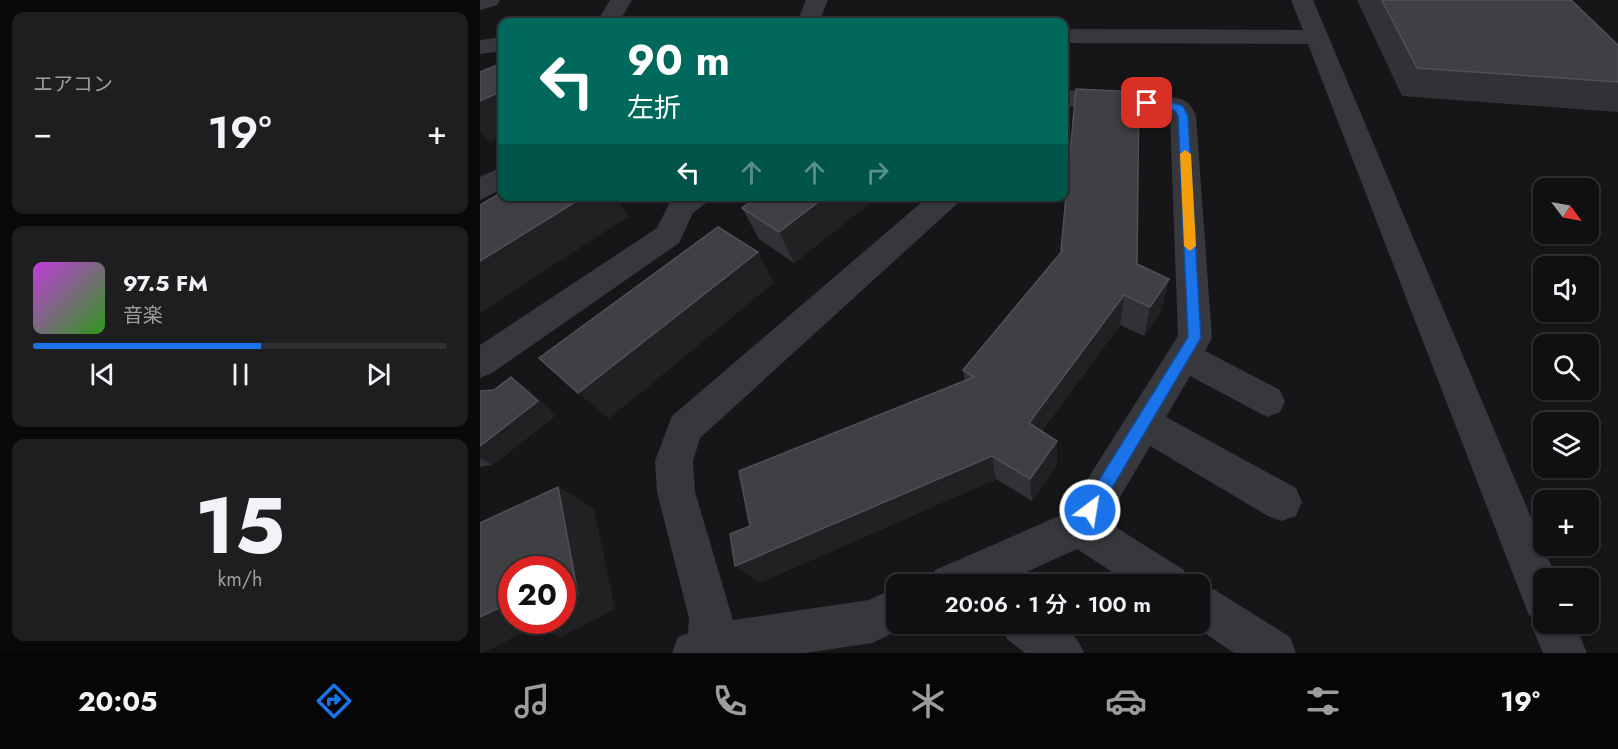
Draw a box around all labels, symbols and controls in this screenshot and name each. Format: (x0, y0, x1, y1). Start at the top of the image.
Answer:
text: 90 m (627, 30, 730, 91)
icon: left (528, 42, 606, 120)
text: エアコン (33, 70, 113, 99)
pin (1121, 77, 1172, 128)
icon: arrive (1130, 86, 1163, 119)
text: 左折 (627, 88, 681, 127)
text: 19° (208, 100, 272, 165)
text: − (33, 109, 52, 156)
text: + (427, 109, 447, 156)
icon: left (672, 156, 705, 189)
icon: ahead (735, 156, 768, 189)
icon: ahead (798, 156, 831, 189)
icon: right (861, 156, 894, 189)
north arrow (1533, 178, 1599, 244)
map controls (1533, 178, 1599, 634)
button: sound (1533, 256, 1599, 322)
text: 97.5 FM (123, 267, 208, 299)
text: 音楽 (123, 301, 163, 330)
button: search (1533, 334, 1599, 400)
icon: previous (86, 358, 119, 391)
icon: pause (224, 358, 257, 391)
icon: next (362, 358, 395, 391)
button: layers (1533, 412, 1599, 478)
text: 15 (195, 470, 285, 582)
position arrow (1058, 478, 1122, 542)
button: + (1533, 490, 1599, 556)
speed limit sign: 20 (498, 556, 576, 634)
text: km/h (217, 565, 263, 594)
button: − (1533, 568, 1599, 634)
text: 20:06 · 1 分 · 100 m (945, 588, 1151, 620)
icon: directions (313, 680, 355, 722)
icon: music (511, 680, 553, 722)
icon: phone (709, 680, 751, 722)
icon: climate (907, 680, 949, 722)
icon: car (1105, 680, 1147, 722)
icon: filters (1302, 680, 1344, 722)
text: 20:05 (78, 682, 157, 721)
text: 19° (1500, 682, 1540, 721)

